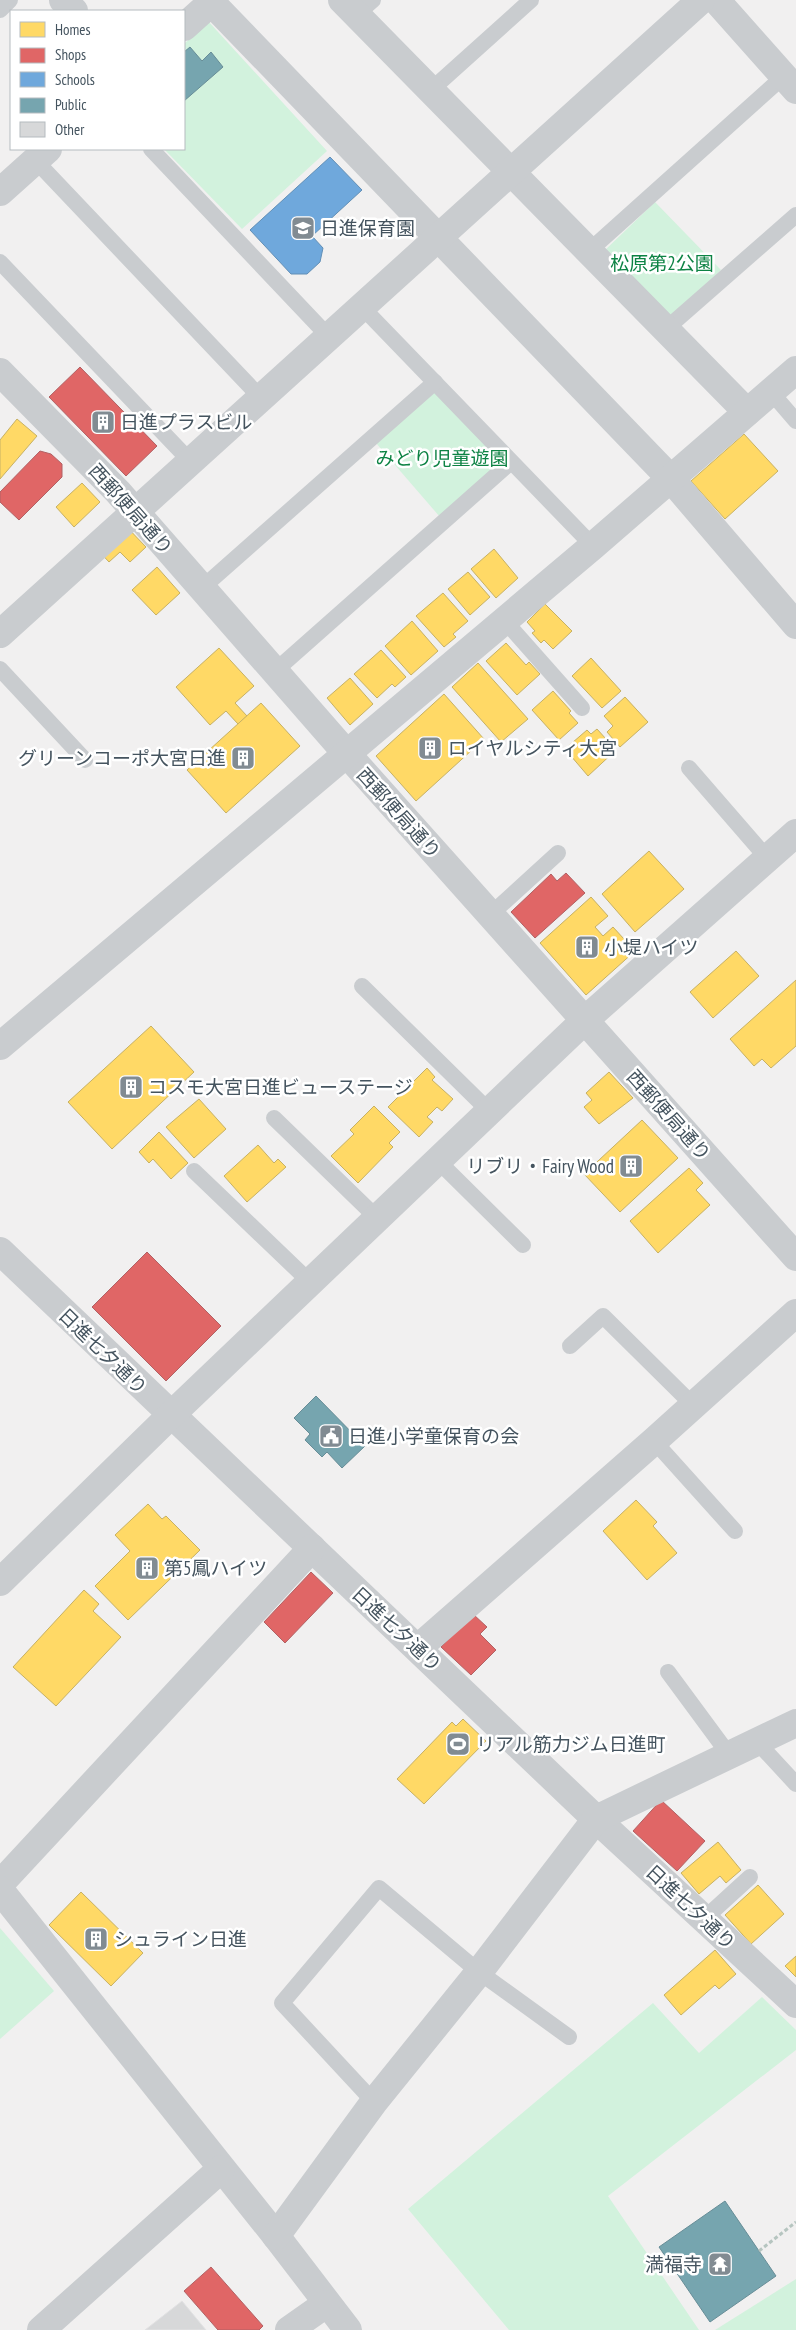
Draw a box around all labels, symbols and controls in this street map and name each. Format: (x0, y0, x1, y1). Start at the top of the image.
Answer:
legend (10, 10, 185, 150)
text: Homes (55, 20, 91, 39)
text: Shops (55, 45, 86, 64)
text: Schools (55, 70, 95, 89)
text: Public (55, 95, 87, 114)
text: Other (55, 120, 85, 139)
school or university icon: 日進保育園 (290, 215, 316, 241)
place label: 日進保育園 (320, 216, 415, 240)
park label: 松原第2公園 (610, 251, 714, 275)
building icon: 日進プラスビル (90, 409, 116, 435)
place label: 日進プラスビル (120, 410, 253, 434)
park label: みどり児童遊園 (375, 446, 509, 470)
street label: 西郵便局通り (84, 459, 178, 559)
building icon: ロイヤルシティ大宮 (417, 735, 443, 761)
place label: ロイヤルシティ大宮 (448, 736, 617, 760)
building icon: グリーンコーポ大宮日進 (230, 745, 256, 771)
place label: グリーンコーポ大宮日進 (18, 746, 226, 770)
street label: 西郵便局通り (352, 763, 446, 863)
building icon: 小堤ハイツ (574, 934, 600, 960)
place label: 小堤ハイツ (604, 935, 699, 959)
street label: 西郵便局通り (622, 1065, 716, 1165)
building icon: コスモ大宮日進ビューステージ (118, 1074, 144, 1100)
place label: コスモ大宮日進ビューステージ (148, 1075, 413, 1099)
building icon: リブリ・Fairy Wood (618, 1153, 644, 1179)
place label: リブリ・Fairy Wood (466, 1154, 614, 1178)
street label: 日進七夕通り (54, 1303, 152, 1399)
public building icon: 日進小学童保育の会 (318, 1423, 344, 1449)
place label: 日進小学童保育の会 (348, 1424, 519, 1448)
building icon: 第5鳳ハイツ (134, 1555, 160, 1581)
place label: 第5鳳ハイツ (164, 1556, 267, 1580)
street label: 日進七夕通り (347, 1581, 447, 1677)
sports icon: リアル筋力ジム日進町 (445, 1731, 471, 1757)
place label: リアル筋力ジム日進町 (476, 1732, 666, 1756)
street label: 日進七夕通り (641, 1859, 741, 1955)
building icon: シュライン日進 (83, 1926, 109, 1952)
place label: シュライン日進 (114, 1927, 247, 1951)
temple icon: 満福寺 (707, 2251, 733, 2277)
place label: 満福寺 (645, 2252, 702, 2276)

